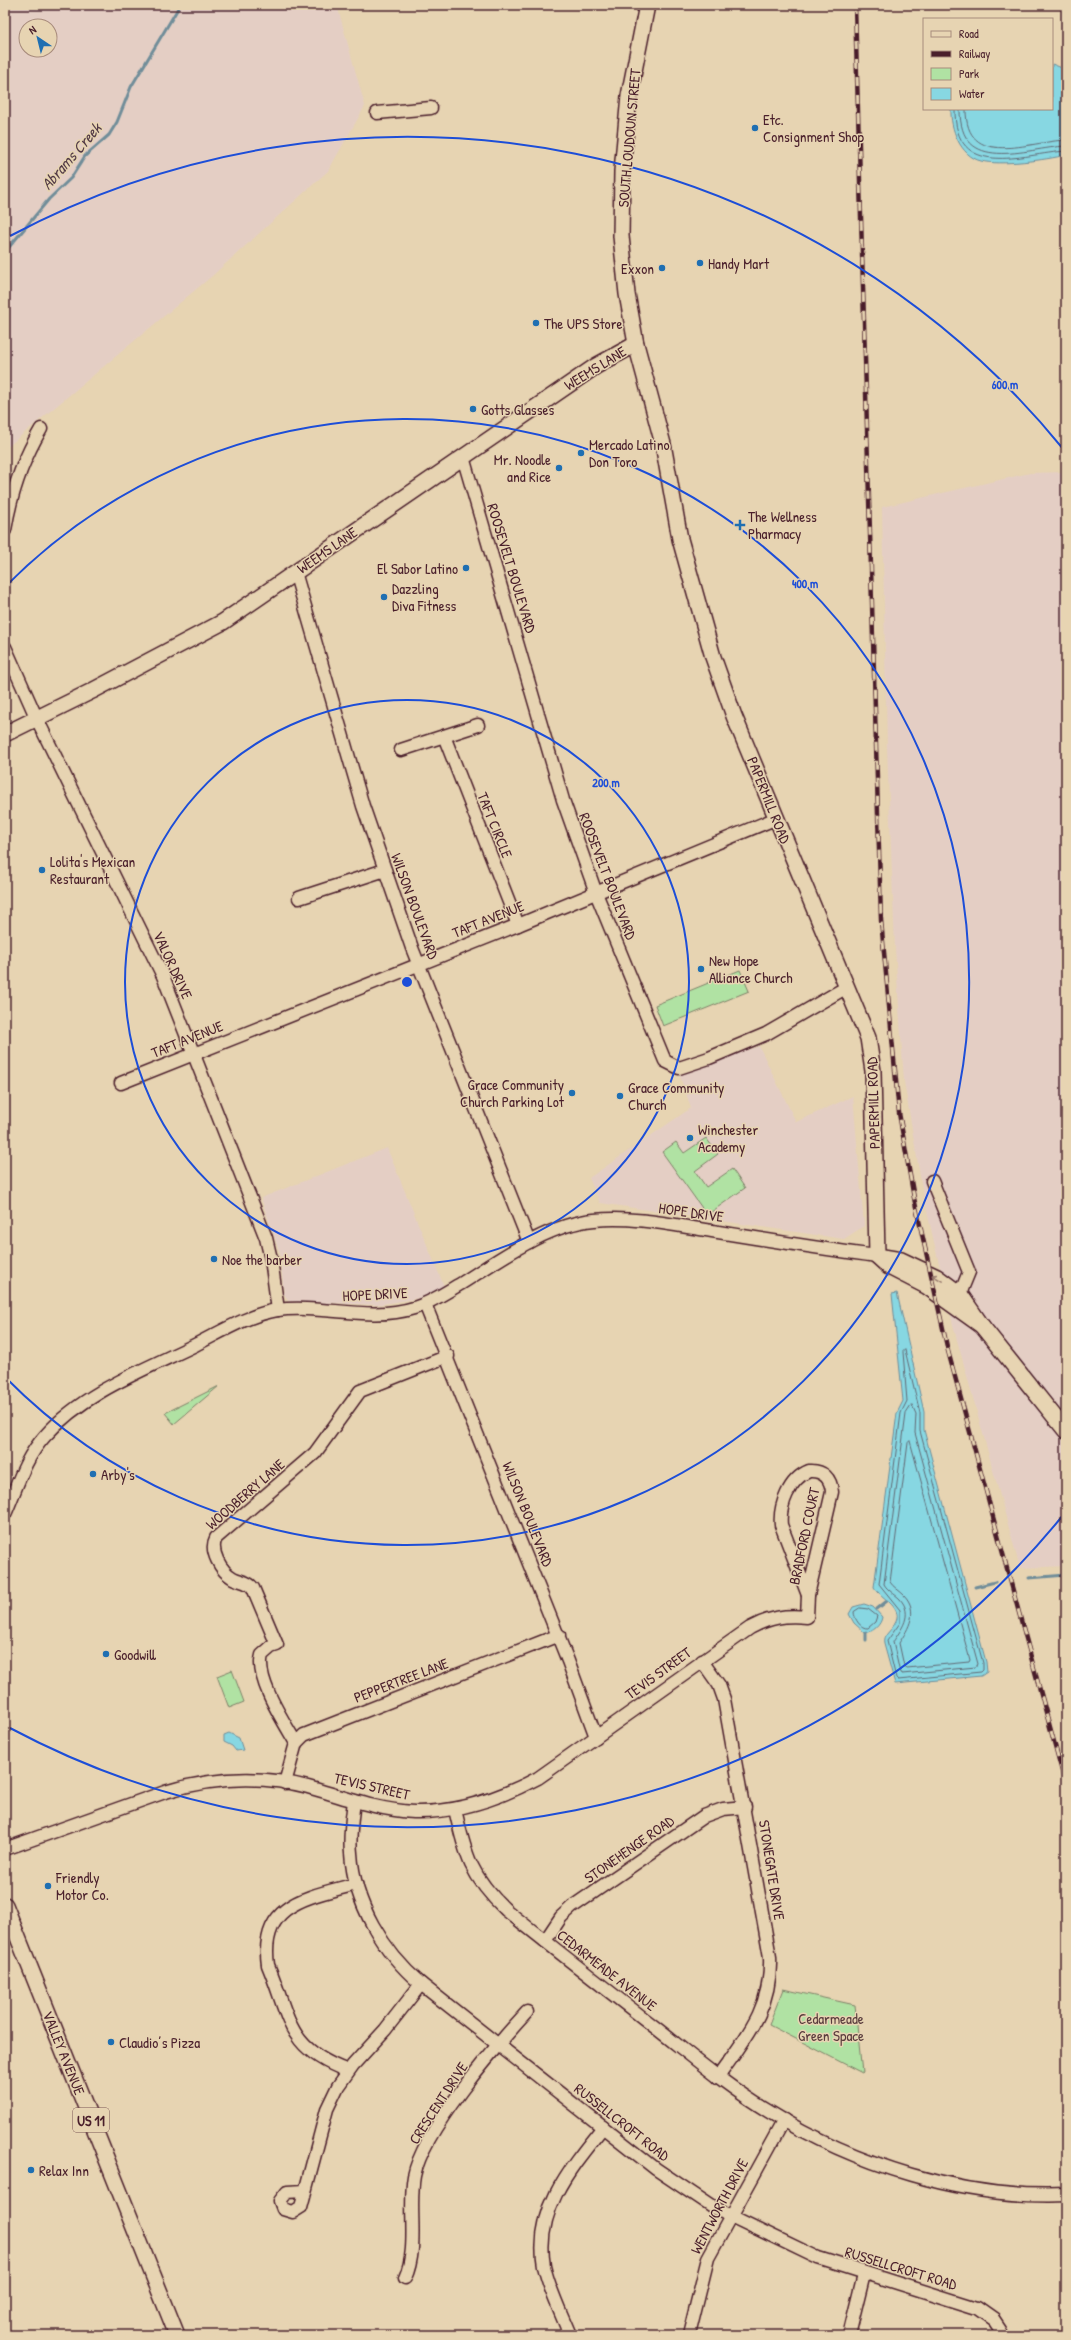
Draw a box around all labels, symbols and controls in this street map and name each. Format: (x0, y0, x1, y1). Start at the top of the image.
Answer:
north arrow (18, 18, 58, 58)
legend (923, 18, 1053, 110)
text: N (26, 22, 39, 37)
text: Road (959, 25, 979, 42)
text: Railway (959, 45, 990, 62)
text: Park (959, 65, 979, 82)
street label: SOUTH LOUDOUN STREET (612, 67, 646, 208)
text: Water (959, 85, 985, 102)
place label: Etc. Consignment Shop (763, 109, 864, 147)
water label: Abrams Creek (36, 117, 107, 194)
marker: Etc. Consignment Shop (750, 123, 760, 133)
place label: Handy Mart (708, 253, 770, 274)
place label: Exxon (621, 258, 654, 279)
marker: Handy Mart (695, 258, 705, 268)
marker: Exxon (657, 263, 667, 273)
place label: The UPS Store (544, 313, 622, 334)
marker: The UPS Store (531, 318, 541, 328)
street label: WEEMS LANE (560, 341, 630, 395)
text: 600 m (992, 376, 1018, 393)
place label: Gotts Glasses (481, 399, 554, 420)
marker: Gotts Glasses (468, 404, 478, 414)
place label: Mercado Latino Don Toro (589, 434, 670, 472)
marker: Mercado Latino Don Toro (576, 448, 586, 458)
place label: Mr. Noodle and Rice (494, 449, 551, 487)
marker: Mr. Noodle and Rice (554, 463, 564, 473)
street label: ROOSEVELT BOULEVARD (482, 501, 542, 636)
place label: The Wellness Pharmacy (748, 506, 817, 544)
marker: The Wellness Pharmacy (735, 520, 745, 530)
street label: WEEMS LANE (293, 521, 362, 578)
place label: El Sabor Latino (377, 558, 458, 579)
marker: El Sabor Latino (461, 563, 471, 573)
text: 400 m (792, 575, 818, 592)
place label: Dazzling Diva Fitness (392, 578, 456, 616)
marker: Dazzling Diva Fitness (379, 592, 389, 602)
street label: PAPERMILL ROAD (742, 753, 796, 847)
text: 200 m (592, 774, 620, 791)
street label: TAFT CIRCLE (472, 789, 518, 861)
street label: ROOSEVELT BOULEVARD (574, 810, 642, 943)
street label: WILSON BOULEVARD (386, 850, 444, 963)
place label: Lolita's Mexican Restaurant (50, 851, 135, 889)
marker: Lolita's Mexican Restaurant (37, 865, 47, 875)
street label: TAFT AVENUE (449, 895, 527, 943)
street label: VALOR DRIVE (148, 928, 198, 1003)
place label: New Hope Alliance Church (709, 950, 792, 988)
marker: New Hope Alliance Church (696, 964, 706, 974)
centre of rings (400, 975, 414, 989)
street label: TAFT AVENUE (148, 1015, 226, 1063)
street label: PAPERMILL ROAD (861, 1056, 885, 1149)
place label: Grace Community Church Parking Lot (460, 1074, 565, 1112)
place label: Grace Community Church (628, 1077, 724, 1115)
marker: Grace Community Church Parking Lot (567, 1088, 577, 1098)
marker: Grace Community Church (615, 1091, 625, 1101)
place label: Winchester Academy (698, 1119, 758, 1157)
marker: Winchester Academy (685, 1133, 695, 1143)
street label: HOPE DRIVE (657, 1197, 725, 1227)
place label: Noe the barber (222, 1249, 302, 1270)
marker: Noe the barber (209, 1254, 219, 1264)
one-way arrow (932, 1274, 943, 1282)
street label: HOPE DRIVE (342, 1282, 408, 1306)
street label: WOODBERRY LANE (201, 1454, 289, 1534)
street label: WILSON BOULEVARD (497, 1459, 559, 1570)
place label: Arby's (101, 1464, 135, 1485)
marker: Arby's (88, 1469, 98, 1479)
street label: BRADFORD COURT (783, 1485, 825, 1587)
street label: TEVIS STREET (621, 1641, 696, 1704)
place label: Goodwill (114, 1644, 156, 1665)
marker: Goodwill (101, 1649, 111, 1659)
street label: PEPPERTREE LANE (351, 1652, 452, 1708)
street label: TEVIS STREET (332, 1767, 413, 1805)
street label: STONEHENGE ROAD (580, 1810, 679, 1888)
street label: STONEGATE DRIVE (754, 1818, 790, 1922)
place label: Friendly Motor Co. (55, 1867, 109, 1905)
marker: Friendly Motor Co. (43, 1881, 53, 1891)
street label: CEDARMEADE AVENUE (553, 1924, 662, 2016)
street label: VALLEY AVENUE (38, 2008, 91, 2098)
park label: Cedarmeade Green Space (798, 2008, 864, 2046)
place label: Claudio’s Pizza (119, 2032, 200, 2053)
marker: Claudio’s Pizza (106, 2037, 116, 2047)
street label: CRESCENT DRIVE (403, 2057, 473, 2148)
street label: RUSSELLCROFT ROAD (570, 2078, 675, 2166)
road number: US 11 (73, 2108, 109, 2132)
street label: WENTWORTH DRIVE (685, 2154, 753, 2257)
place label: Relax Inn (39, 2160, 89, 2181)
marker: Relax Inn (26, 2165, 36, 2175)
street label: RUSSELLCROFT ROAD (843, 2241, 960, 2295)

